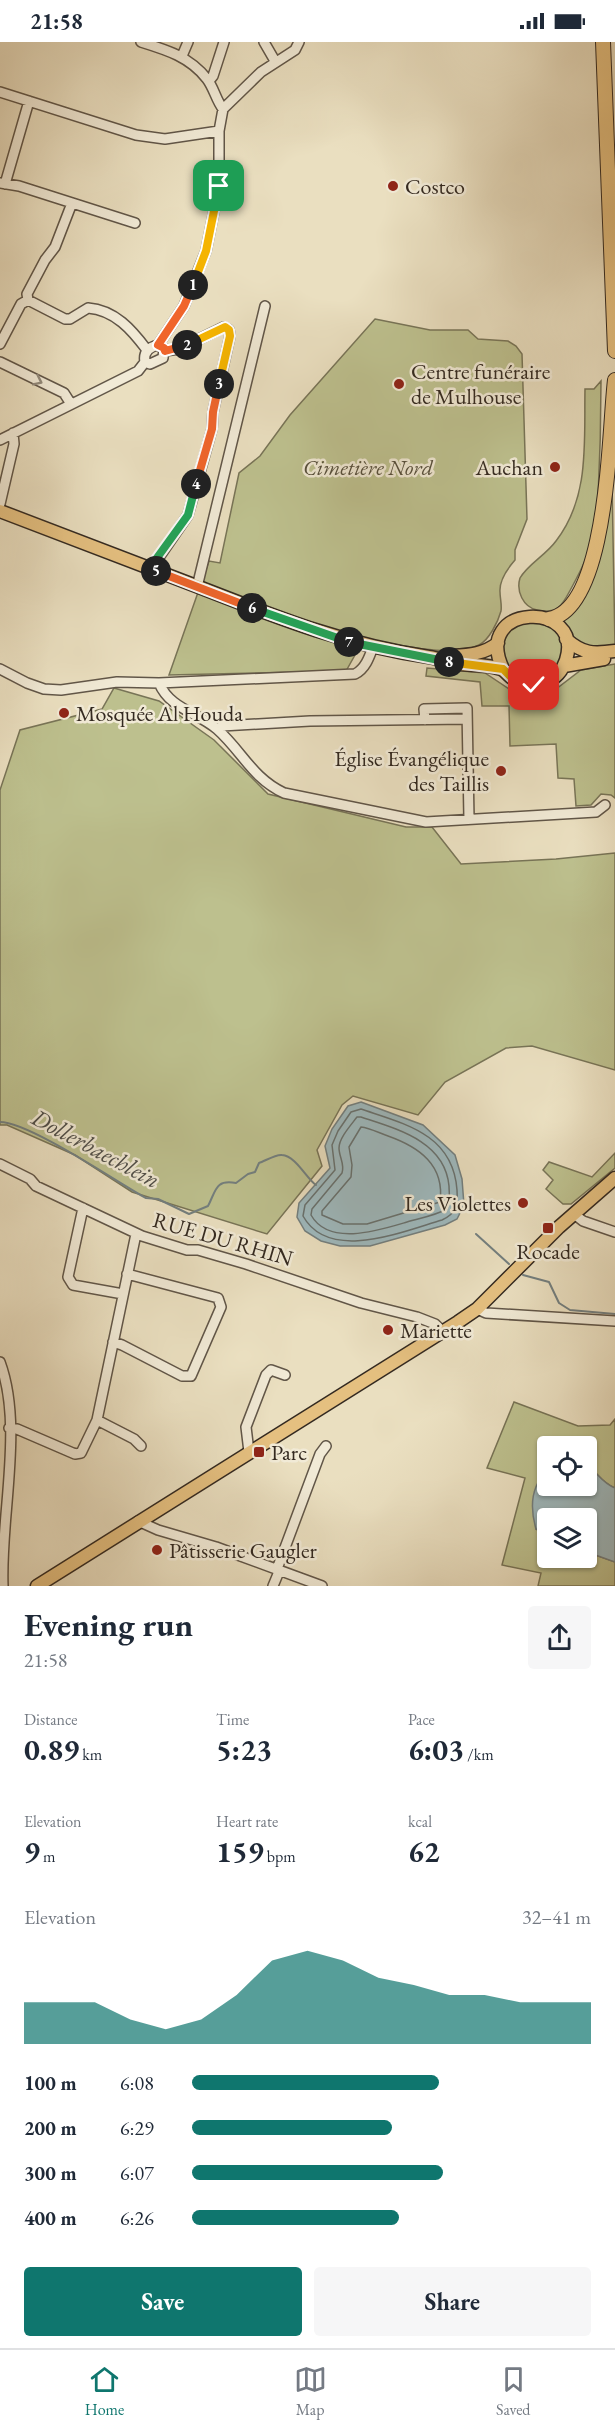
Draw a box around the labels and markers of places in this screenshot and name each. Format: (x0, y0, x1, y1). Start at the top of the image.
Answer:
pin (193, 160, 244, 211)
place label: Costco (405, 172, 465, 201)
marker: Costco (386, 179, 400, 193)
pin: 1 (178, 270, 208, 300)
pin: 2 (172, 330, 202, 360)
place label: Centre funéraire de Mulhouse (411, 357, 551, 411)
pin: 3 (204, 369, 234, 399)
marker: Centre funéraire de Mulhouse (392, 377, 406, 391)
place label: Auchan (475, 453, 543, 482)
marker: Auchan (548, 460, 562, 474)
pin: 4 (181, 469, 211, 499)
pin: 5 (141, 556, 171, 586)
pin: 6 (237, 593, 267, 623)
pin: 7 (334, 627, 364, 657)
pin: 8 (434, 647, 464, 677)
pin (508, 659, 559, 710)
place label: Mosquée Al Houda (76, 699, 243, 728)
marker: Mosquée Al Houda (57, 706, 71, 720)
place label: Église Évangélique des Taillis (334, 744, 489, 798)
marker: Église Évangélique des Taillis (494, 764, 508, 778)
place label: Les Violettes (404, 1189, 511, 1218)
marker: Les Violettes (516, 1196, 530, 1210)
marker: Rocade (541, 1221, 555, 1235)
place label: Rocade (516, 1237, 580, 1266)
place label: Mariette (400, 1316, 472, 1345)
marker: Mariette (381, 1323, 395, 1337)
place label: Parc (271, 1438, 307, 1467)
marker: Parc (252, 1445, 266, 1459)
place label: Pâtisserie Gaugler (169, 1536, 317, 1565)
marker: Pâtisserie Gaugler (150, 1543, 164, 1557)

